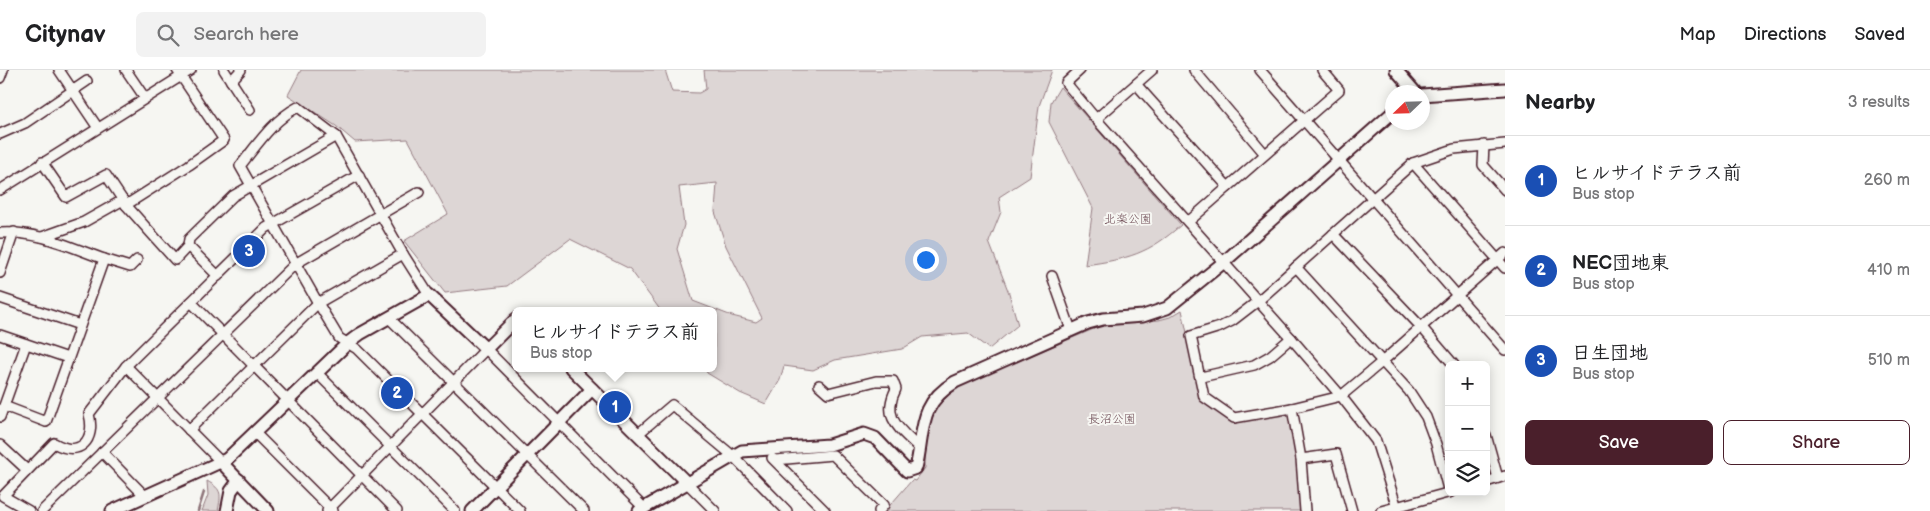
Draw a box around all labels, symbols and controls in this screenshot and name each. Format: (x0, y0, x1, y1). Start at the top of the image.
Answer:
search box (136, 12, 486, 57)
text: Citynav (25, 20, 106, 49)
icon: search (154, 21, 182, 49)
text: Search here (194, 23, 299, 46)
text: Map (1680, 24, 1716, 45)
text: Directions (1744, 24, 1826, 45)
text: Saved (1854, 24, 1905, 45)
north arrow (1385, 85, 1430, 130)
text: Nearby (1525, 90, 1595, 115)
text: 3 results (1848, 93, 1910, 112)
text: ヒルサイドテラス前 (1572, 162, 1741, 185)
text: 1 (1538, 171, 1544, 190)
text: 260 m (1864, 171, 1910, 190)
text: Bus stop (1572, 185, 1635, 204)
park label: 北楽公園 (1104, 212, 1152, 227)
pin: 3 (233, 232, 265, 270)
your location (913, 247, 939, 273)
text: NEC団地東 (1572, 252, 1669, 275)
text: 2 (1536, 261, 1546, 280)
text: 410 m (1867, 261, 1910, 280)
text: Bus stop (1572, 275, 1635, 294)
popup (512, 307, 717, 372)
text: ヒルサイドテラス前 (530, 321, 699, 344)
text: 日生団地 (1572, 342, 1648, 365)
text: Bus stop (530, 344, 593, 363)
text: 3 (1536, 351, 1546, 370)
text: 510 m (1868, 351, 1910, 370)
map controls (1445, 361, 1490, 496)
button: + (1445, 361, 1490, 406)
text: Bus stop (1572, 365, 1635, 384)
pin: 2 (381, 374, 413, 412)
pin: 1 (599, 388, 631, 426)
button: − (1445, 406, 1490, 451)
park label: 長沼公園 (1088, 412, 1136, 427)
button: Save (1525, 420, 1713, 465)
button: Share (1723, 420, 1910, 465)
button: layers (1445, 451, 1490, 496)

